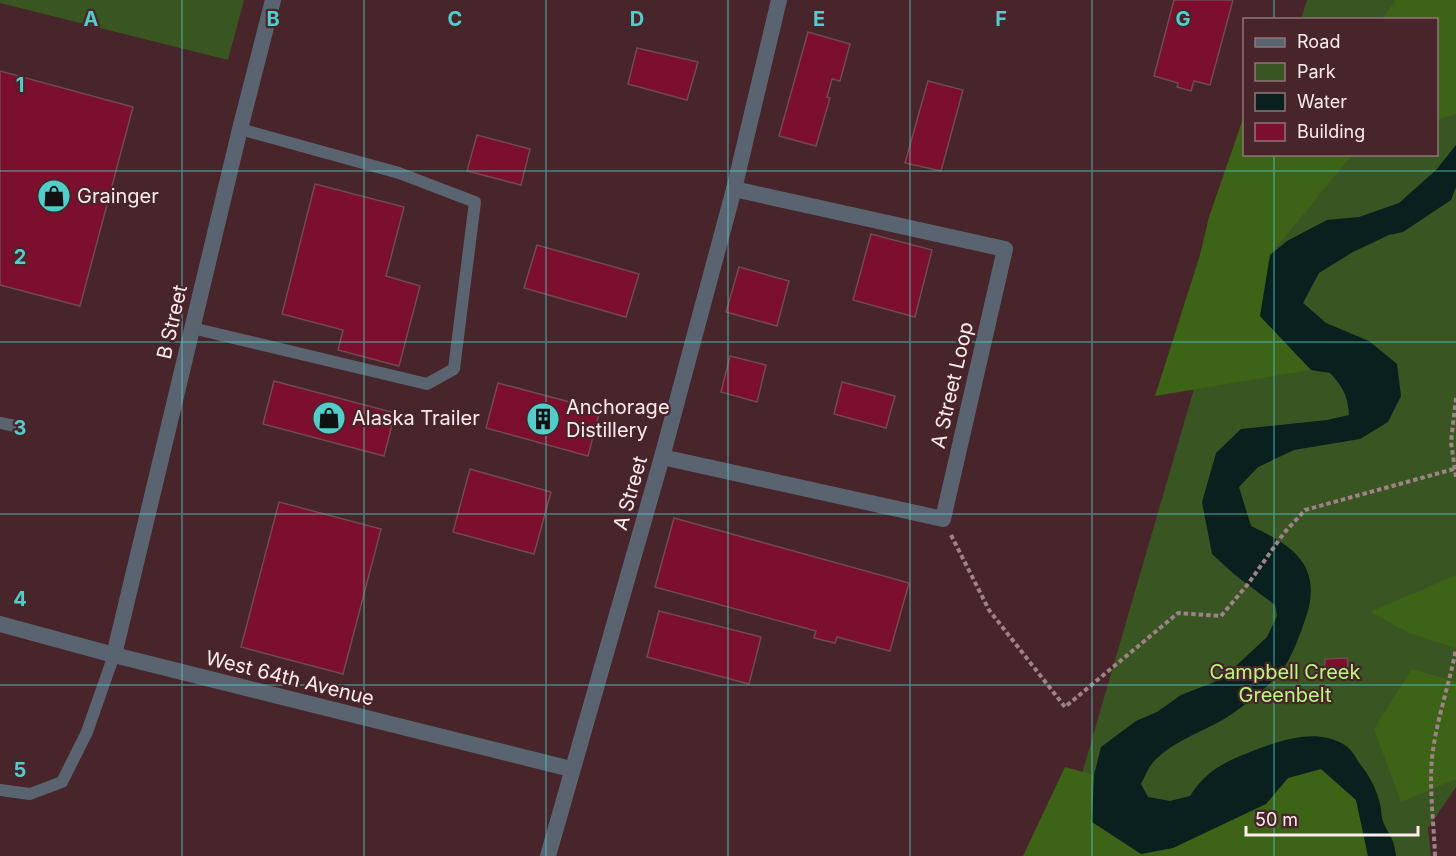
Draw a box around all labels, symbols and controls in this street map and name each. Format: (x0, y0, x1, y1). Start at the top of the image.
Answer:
text: A (84, 7, 99, 31)
text: B (266, 7, 280, 31)
text: C (448, 7, 462, 31)
text: D (630, 7, 644, 31)
text: E (813, 7, 825, 31)
text: F (995, 7, 1007, 31)
text: G (1175, 7, 1191, 31)
legend (1243, 18, 1438, 156)
text: Road (1297, 31, 1340, 52)
text: Park (1297, 61, 1336, 82)
text: 1 (16, 73, 24, 97)
text: Water (1297, 91, 1347, 112)
text: Building (1297, 121, 1365, 142)
shop icon: Grainger (36, 178, 72, 214)
place label: Grainger (77, 184, 159, 208)
text: 2 (14, 245, 26, 269)
street label: B Street (152, 282, 192, 361)
street label: A Street Loop (926, 319, 978, 451)
place label: Anchorage Distillery (566, 395, 670, 442)
shop icon: Alaska Trailer (311, 400, 347, 436)
building icon: Anchorage Distillery (525, 401, 561, 437)
place label: Alaska Trailer (352, 406, 480, 430)
text: 3 (14, 416, 26, 440)
street label: A Street (608, 453, 652, 533)
text: 4 (13, 587, 27, 611)
street label: West 64th Avenue (203, 645, 377, 711)
park label: Campbell Creek Greenbelt (1210, 660, 1360, 707)
text: 5 (14, 758, 26, 782)
scale bar (1246, 799, 1418, 837)
text: 50 m (1255, 809, 1298, 830)

